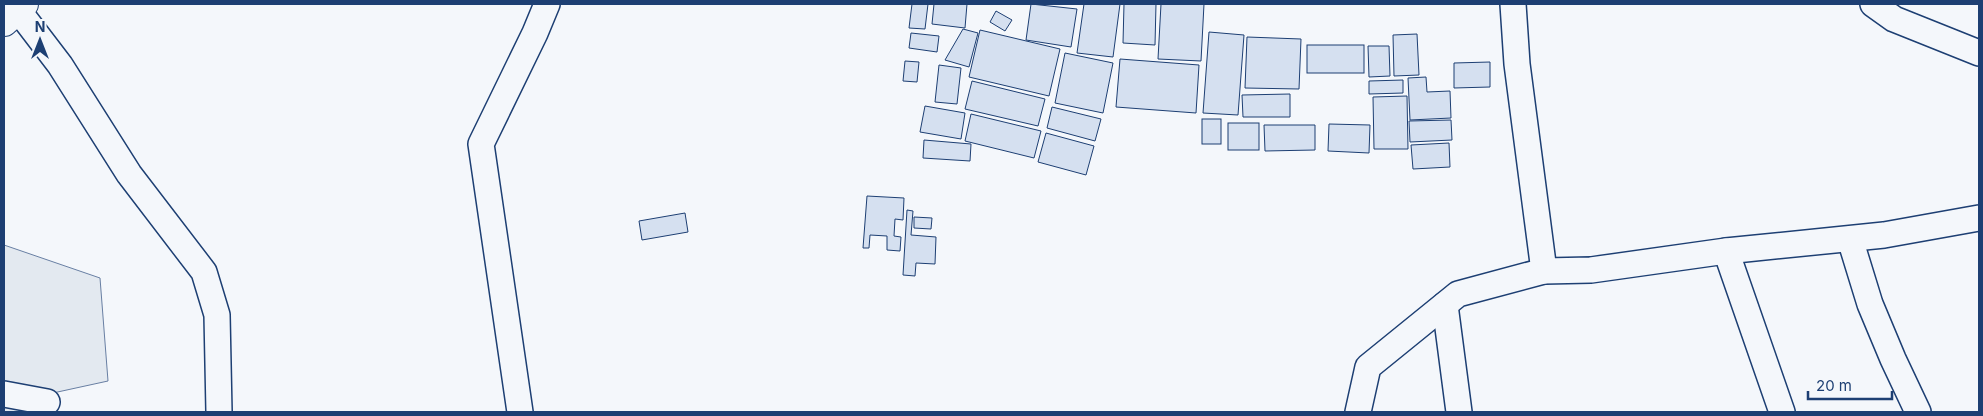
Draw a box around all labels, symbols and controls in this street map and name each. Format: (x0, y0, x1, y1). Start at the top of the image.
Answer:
north arrow (15, 15, 65, 65)
text: N (35, 18, 45, 35)
scale bar (1808, 368, 1892, 400)
text: 20 m (1816, 376, 1852, 395)

